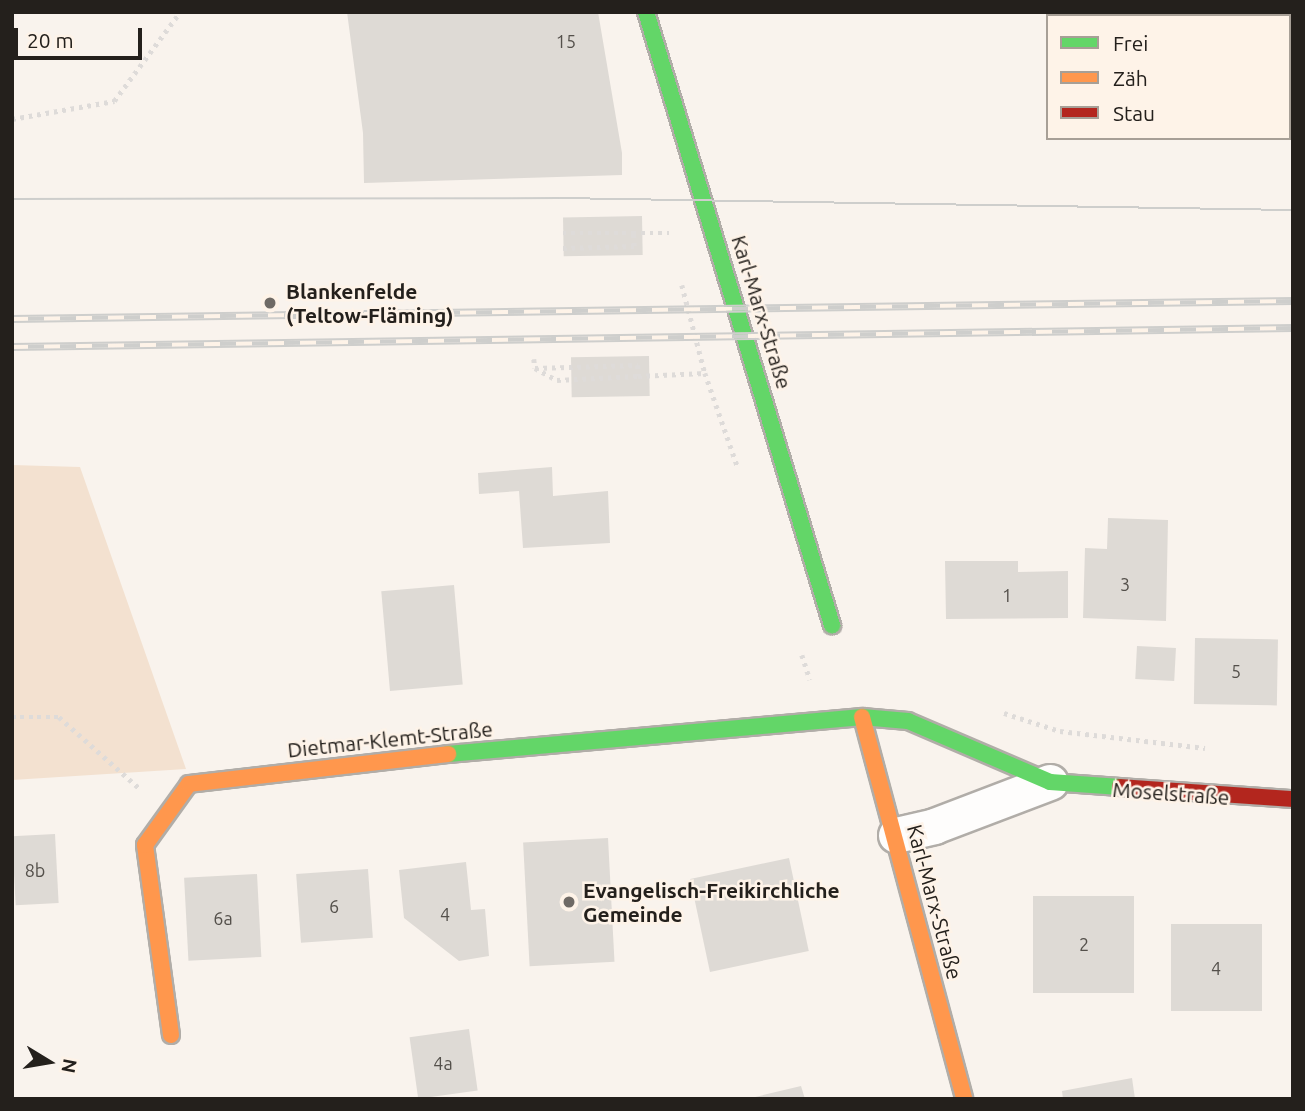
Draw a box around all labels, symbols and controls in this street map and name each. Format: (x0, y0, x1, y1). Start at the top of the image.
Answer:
scale bar (18, 14, 145, 58)
legend (1046, 14, 1291, 140)
text: 20 m (27, 28, 74, 52)
house number: 15 (556, 30, 576, 52)
text: Frei (1113, 31, 1148, 55)
text: Zäh (1113, 66, 1148, 90)
text: Stau (1113, 101, 1155, 125)
street label: Karl-Marx-Straße (727, 232, 797, 392)
place label: Blankenfelde (Teltow-Fläming) (286, 278, 453, 328)
marker: Blankenfelde (Teltow-Fläming) (260, 293, 280, 313)
house number: 3 (1120, 573, 1130, 595)
house number: 1 (1002, 584, 1012, 606)
house number: 5 (1231, 660, 1241, 682)
street label: Dietmar-Klemt-Straße (286, 716, 494, 762)
street label: Moselstraße (1112, 776, 1230, 810)
street label: Karl-Marx-Straße (902, 822, 968, 982)
house number: 8b (25, 859, 45, 881)
place label: Evangelisch-Freikirchliche Gemeinde (583, 877, 840, 927)
marker: Evangelisch-Freikirchliche Gemeinde (561, 894, 577, 910)
house number: 6 (329, 895, 339, 917)
house number: 4 (440, 903, 450, 925)
house number: 6a (213, 907, 233, 929)
house number: 2 (1079, 933, 1089, 955)
house number: 4 (1211, 957, 1221, 979)
north arrow (14, 1027, 84, 1097)
house number: 4a (433, 1052, 453, 1074)
text: N (57, 1057, 82, 1075)

